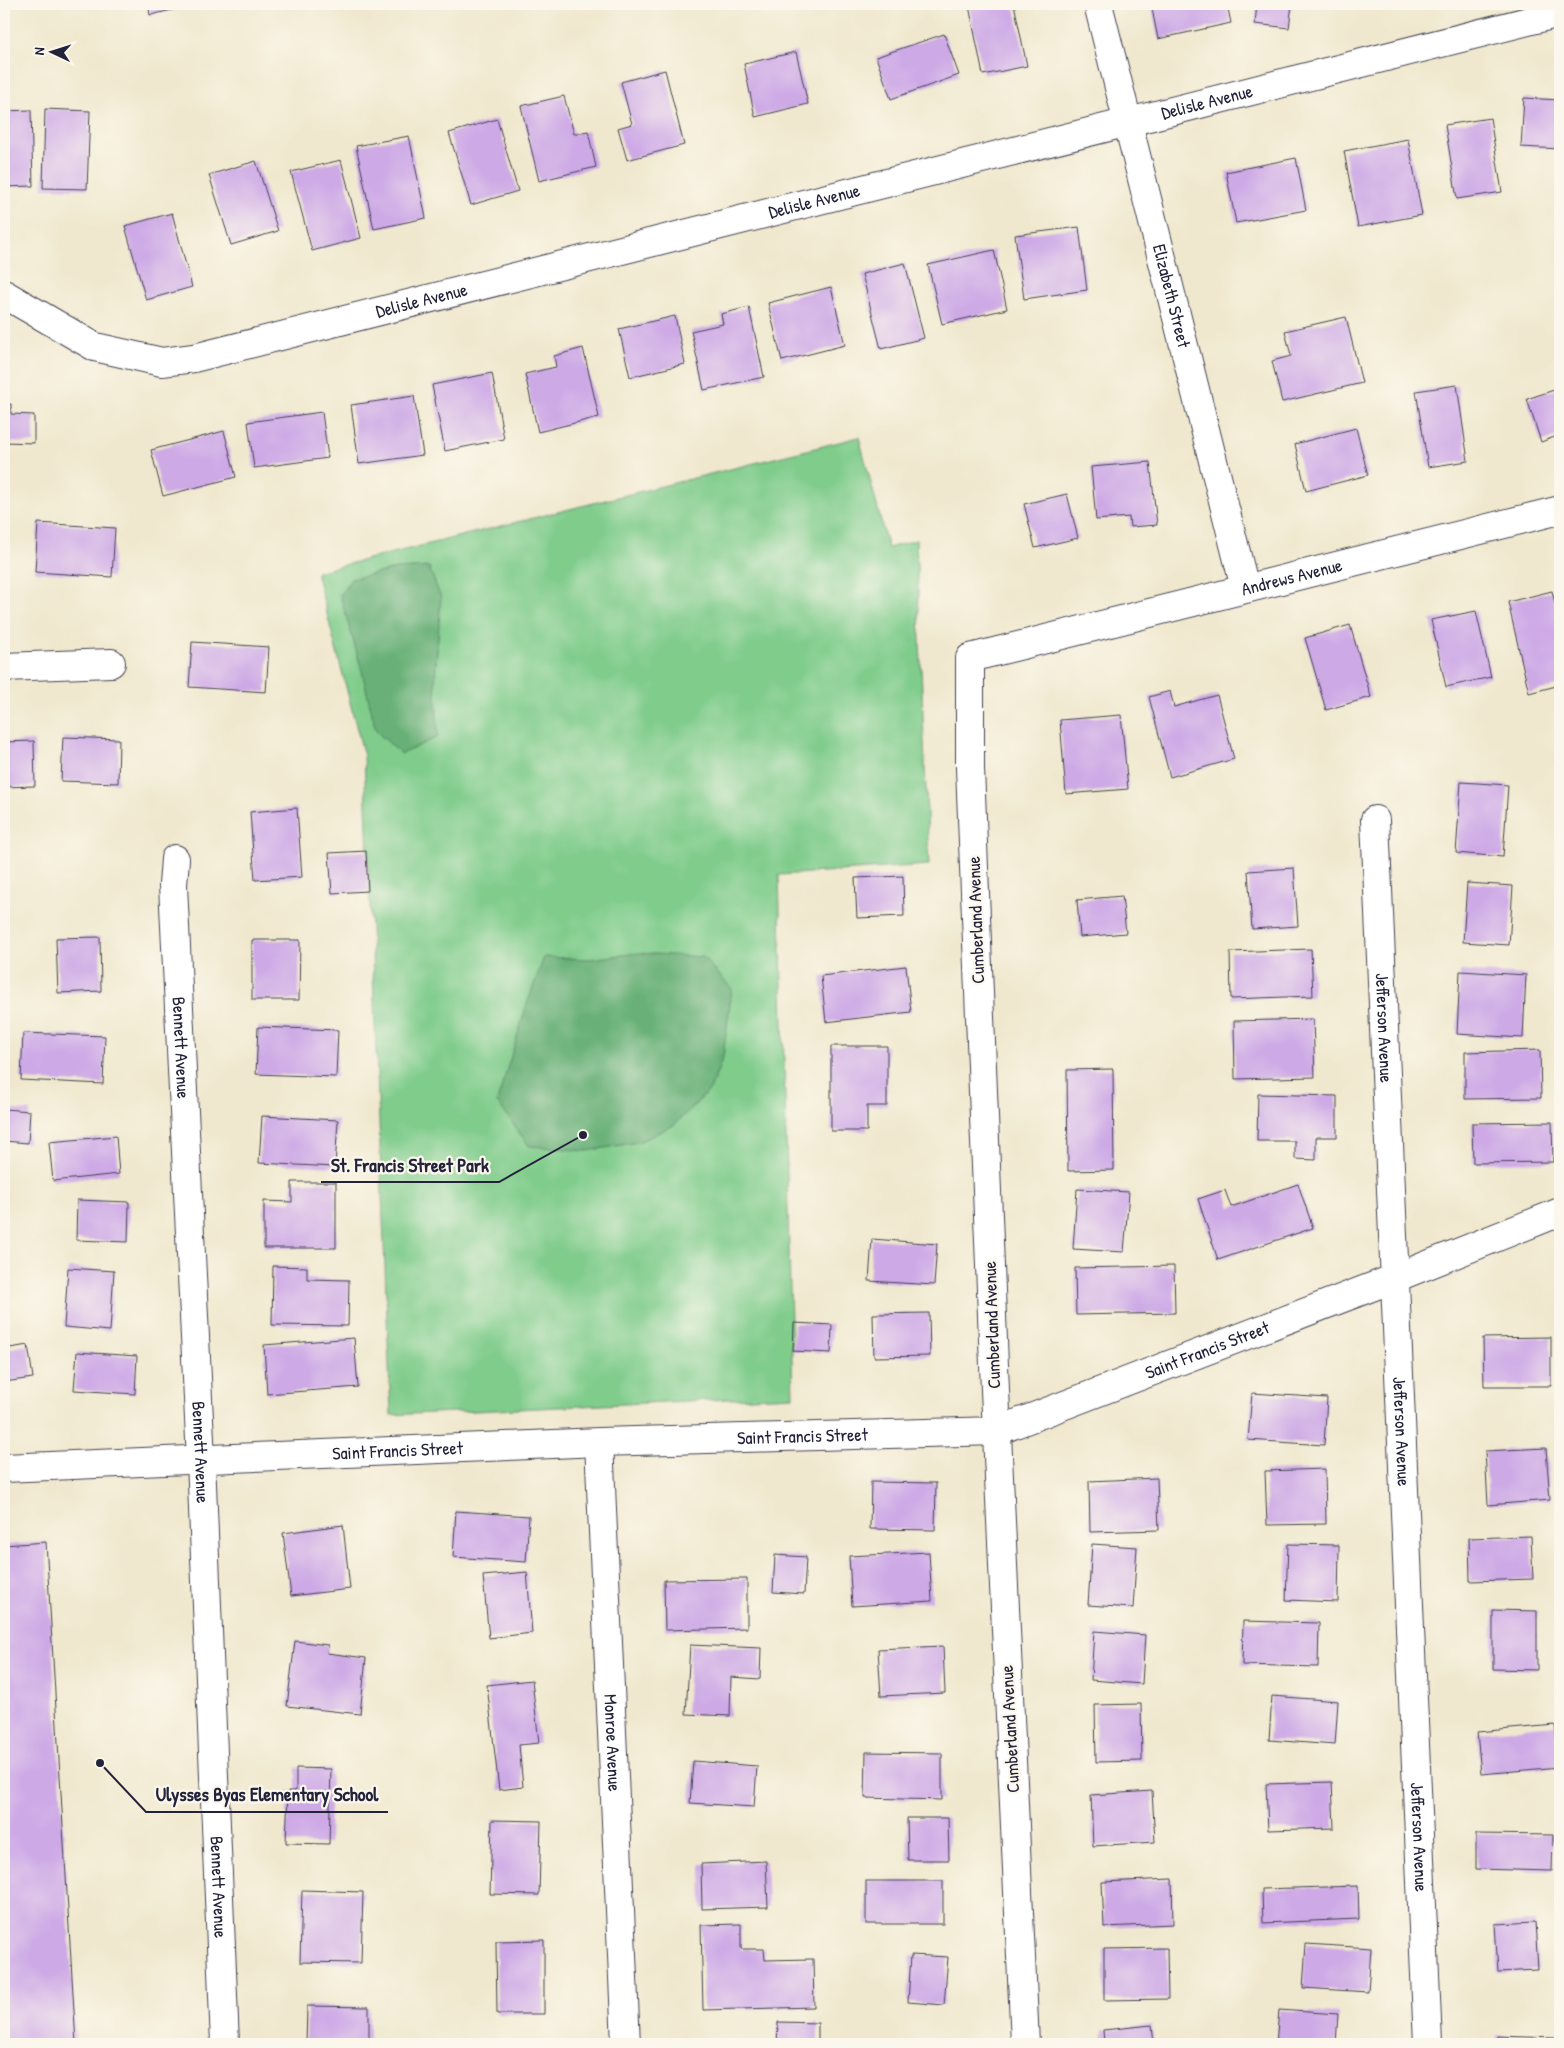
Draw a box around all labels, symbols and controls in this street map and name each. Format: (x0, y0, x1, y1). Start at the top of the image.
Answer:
north arrow (28, 28, 78, 78)
text: N (29, 46, 48, 55)
street label: Delisle Avenue (1159, 78, 1255, 125)
street label: Delisle Avenue (766, 177, 862, 224)
street label: Elizabeth Street (1147, 241, 1197, 351)
street label: Delisle Avenue (373, 276, 470, 324)
street label: Andrews Avenue (1239, 552, 1345, 601)
street label: Cumberland Avenue (961, 856, 990, 984)
street label: Jefferson Avenue (1370, 973, 1399, 1083)
street label: Bennett Avenue (166, 996, 196, 1099)
callout: St. Francis Street Park (321, 1148, 499, 1182)
text: St. Francis Street Park (331, 1152, 489, 1178)
street label: Cumberland Avenue (977, 1261, 1006, 1389)
street label: Saint Francis Street (1142, 1314, 1273, 1385)
street label: Jefferson Avenue (1387, 1376, 1417, 1487)
street label: Bennett Avenue (186, 1401, 216, 1504)
street label: Saint Francis Street (737, 1422, 869, 1450)
street label: Saint Francis Street (332, 1435, 464, 1466)
street label: Cumberland Avenue (994, 1665, 1025, 1793)
street label: Monroe Avenue (598, 1694, 628, 1792)
callout: Ulysses Byas Elementary School (146, 1778, 388, 1812)
text: Ulysses Byas Elementary School (156, 1781, 379, 1808)
street label: Jefferson Avenue (1405, 1782, 1434, 1892)
street label: Bennett Avenue (204, 1835, 234, 1938)

